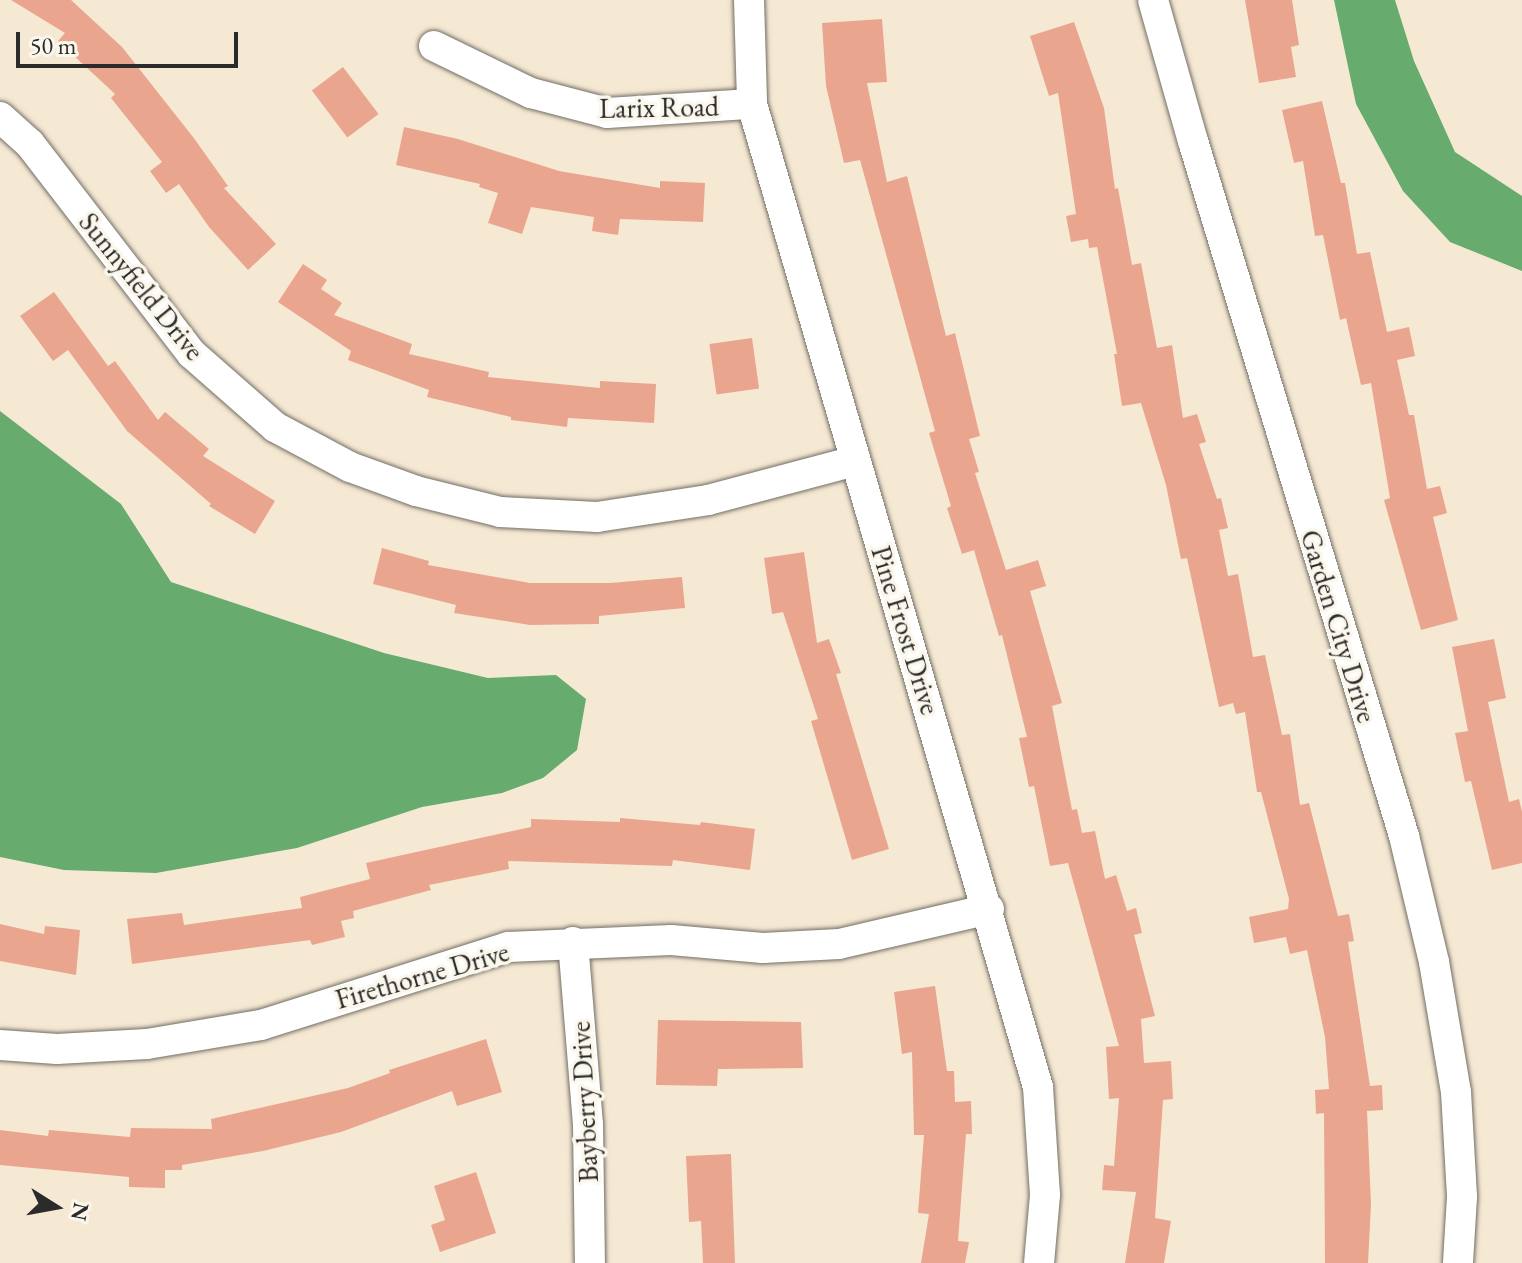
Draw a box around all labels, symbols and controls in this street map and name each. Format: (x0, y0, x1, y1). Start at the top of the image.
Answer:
scale bar (20, 16, 242, 66)
text: 50 m (30, 30, 77, 61)
street label: Larix Road (599, 89, 719, 125)
street label: Sunnyfield Drive (72, 205, 212, 367)
street label: Garden City Drive (1294, 526, 1384, 726)
street label: Pine Frost Drive (864, 542, 948, 718)
street label: Firethorne Drive (331, 934, 513, 1016)
street label: Bayberry Drive (563, 1021, 605, 1183)
north arrow (16, 1167, 96, 1247)
text: N (64, 1200, 96, 1223)

